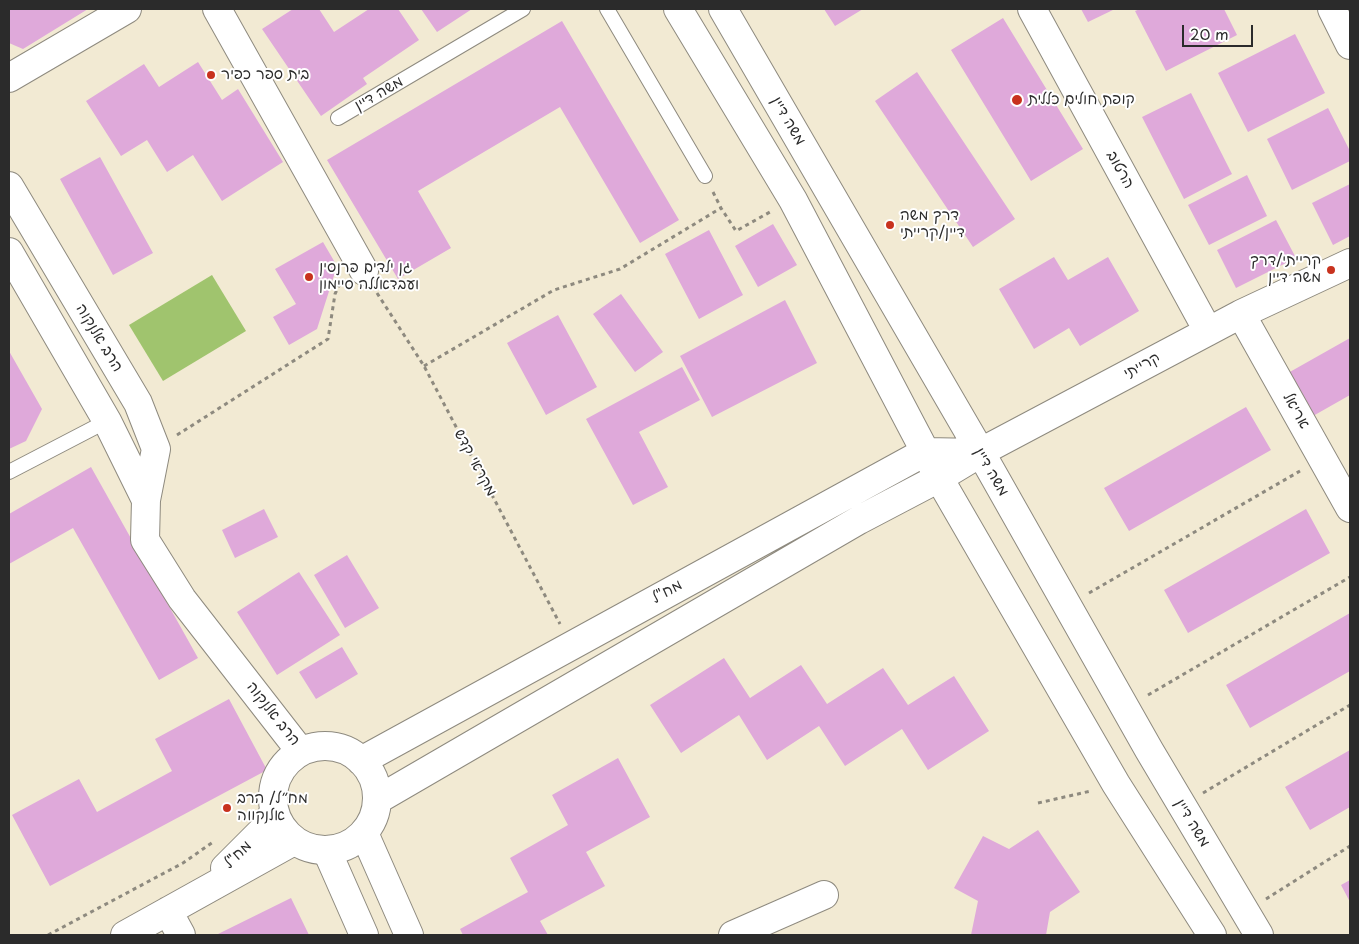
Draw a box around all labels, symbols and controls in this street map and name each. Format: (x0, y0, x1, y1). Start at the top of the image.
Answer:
scale bar (1184, 15, 1255, 47)
text: 20 m (1190, 22, 1229, 45)
place label: בית ספר כפיר (221, 66, 309, 84)
marker: בית ספר כפיר (205, 69, 217, 81)
street label: משה דיין (352, 73, 406, 115)
place label: קופת חולים כללית (1028, 91, 1135, 109)
marker: קופת חולים כללית (1010, 93, 1024, 107)
street label: משה דיין (767, 94, 809, 148)
street label: הרטוב (1102, 148, 1138, 192)
place label: דרך משה דיין/קרייתי (900, 207, 965, 242)
marker: דרך משה דיין/קרייתי (884, 219, 896, 231)
place label: קרייתי/דרך משה דיין (1250, 252, 1321, 287)
place label: גן ילדים פרנסין ועבדאללה סיימון (319, 259, 419, 294)
marker: קרייתי/דרך משה דיין (1325, 264, 1337, 276)
marker: גן ילדים פרנסין ועבדאללה סיימון (303, 271, 315, 283)
street label: הרב אלנקוה (72, 301, 126, 375)
street label: קרייתי (1121, 349, 1163, 383)
street label: אריאל (1279, 390, 1313, 432)
street label: מקראי קדש (450, 426, 500, 500)
street label: משה דיין (970, 445, 1012, 499)
street label: מח"ל (649, 576, 685, 608)
street label: הרב אלנקוה (242, 678, 304, 750)
place label: מח״ל/ הרב אלנקווה (237, 790, 308, 825)
street label: משה דיין (1171, 796, 1213, 850)
marker: מח״ל/ הרב אלנקווה (221, 802, 233, 814)
street label: מח"ל (220, 837, 256, 873)

